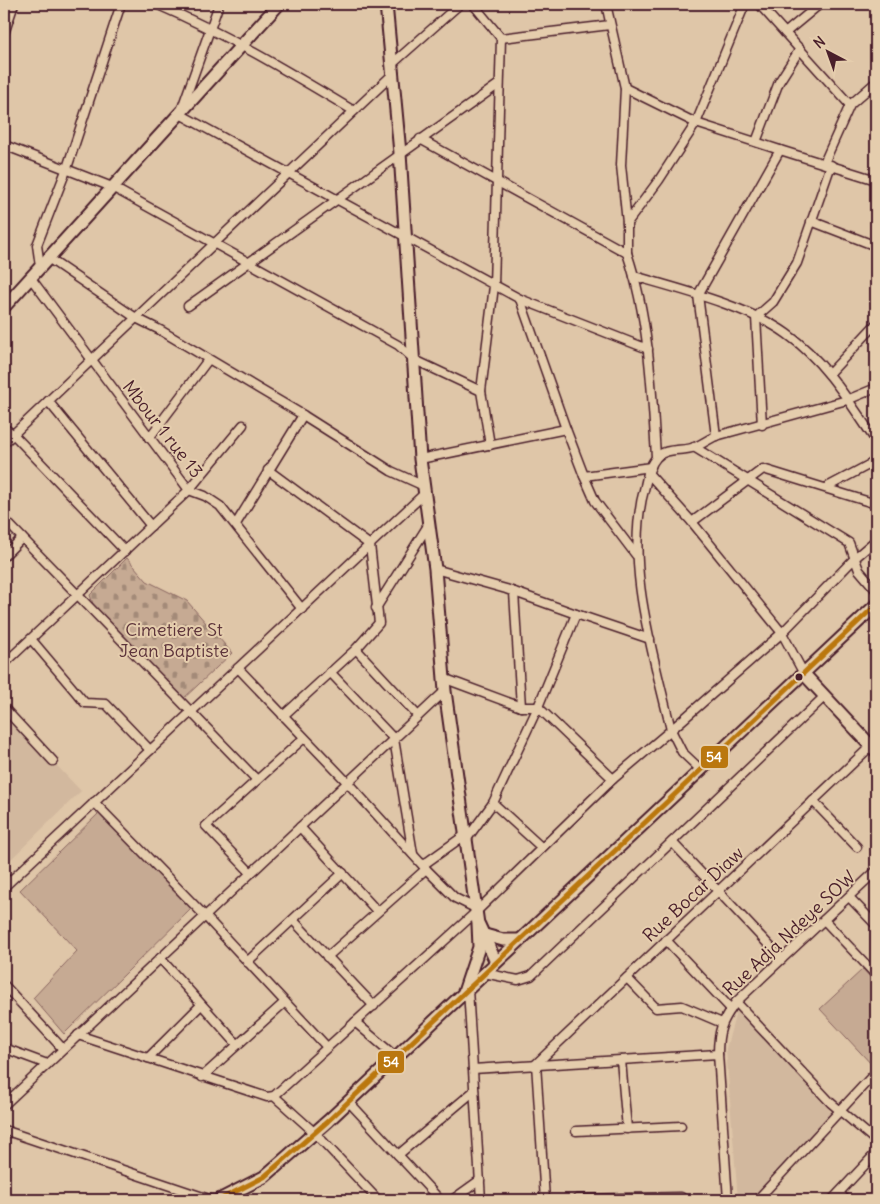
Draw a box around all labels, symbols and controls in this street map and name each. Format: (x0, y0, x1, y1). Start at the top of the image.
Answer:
north arrow (802, 28, 852, 78)
text: N (810, 32, 829, 52)
street label: Mbour 1 rue 13 (118, 376, 208, 482)
park label: Cimetiere St Jean Baptiste (119, 618, 229, 662)
unlabelled marker (794, 672, 804, 682)
line badge: 54 (700, 745, 729, 769)
text: 54 (706, 748, 722, 766)
street label: Rue Bocar Diaw (638, 841, 748, 947)
street label: Rue Adja Ndeye SOW (718, 865, 860, 1001)
line badge: 54 (377, 1050, 405, 1074)
text: 54 (383, 1053, 399, 1071)

